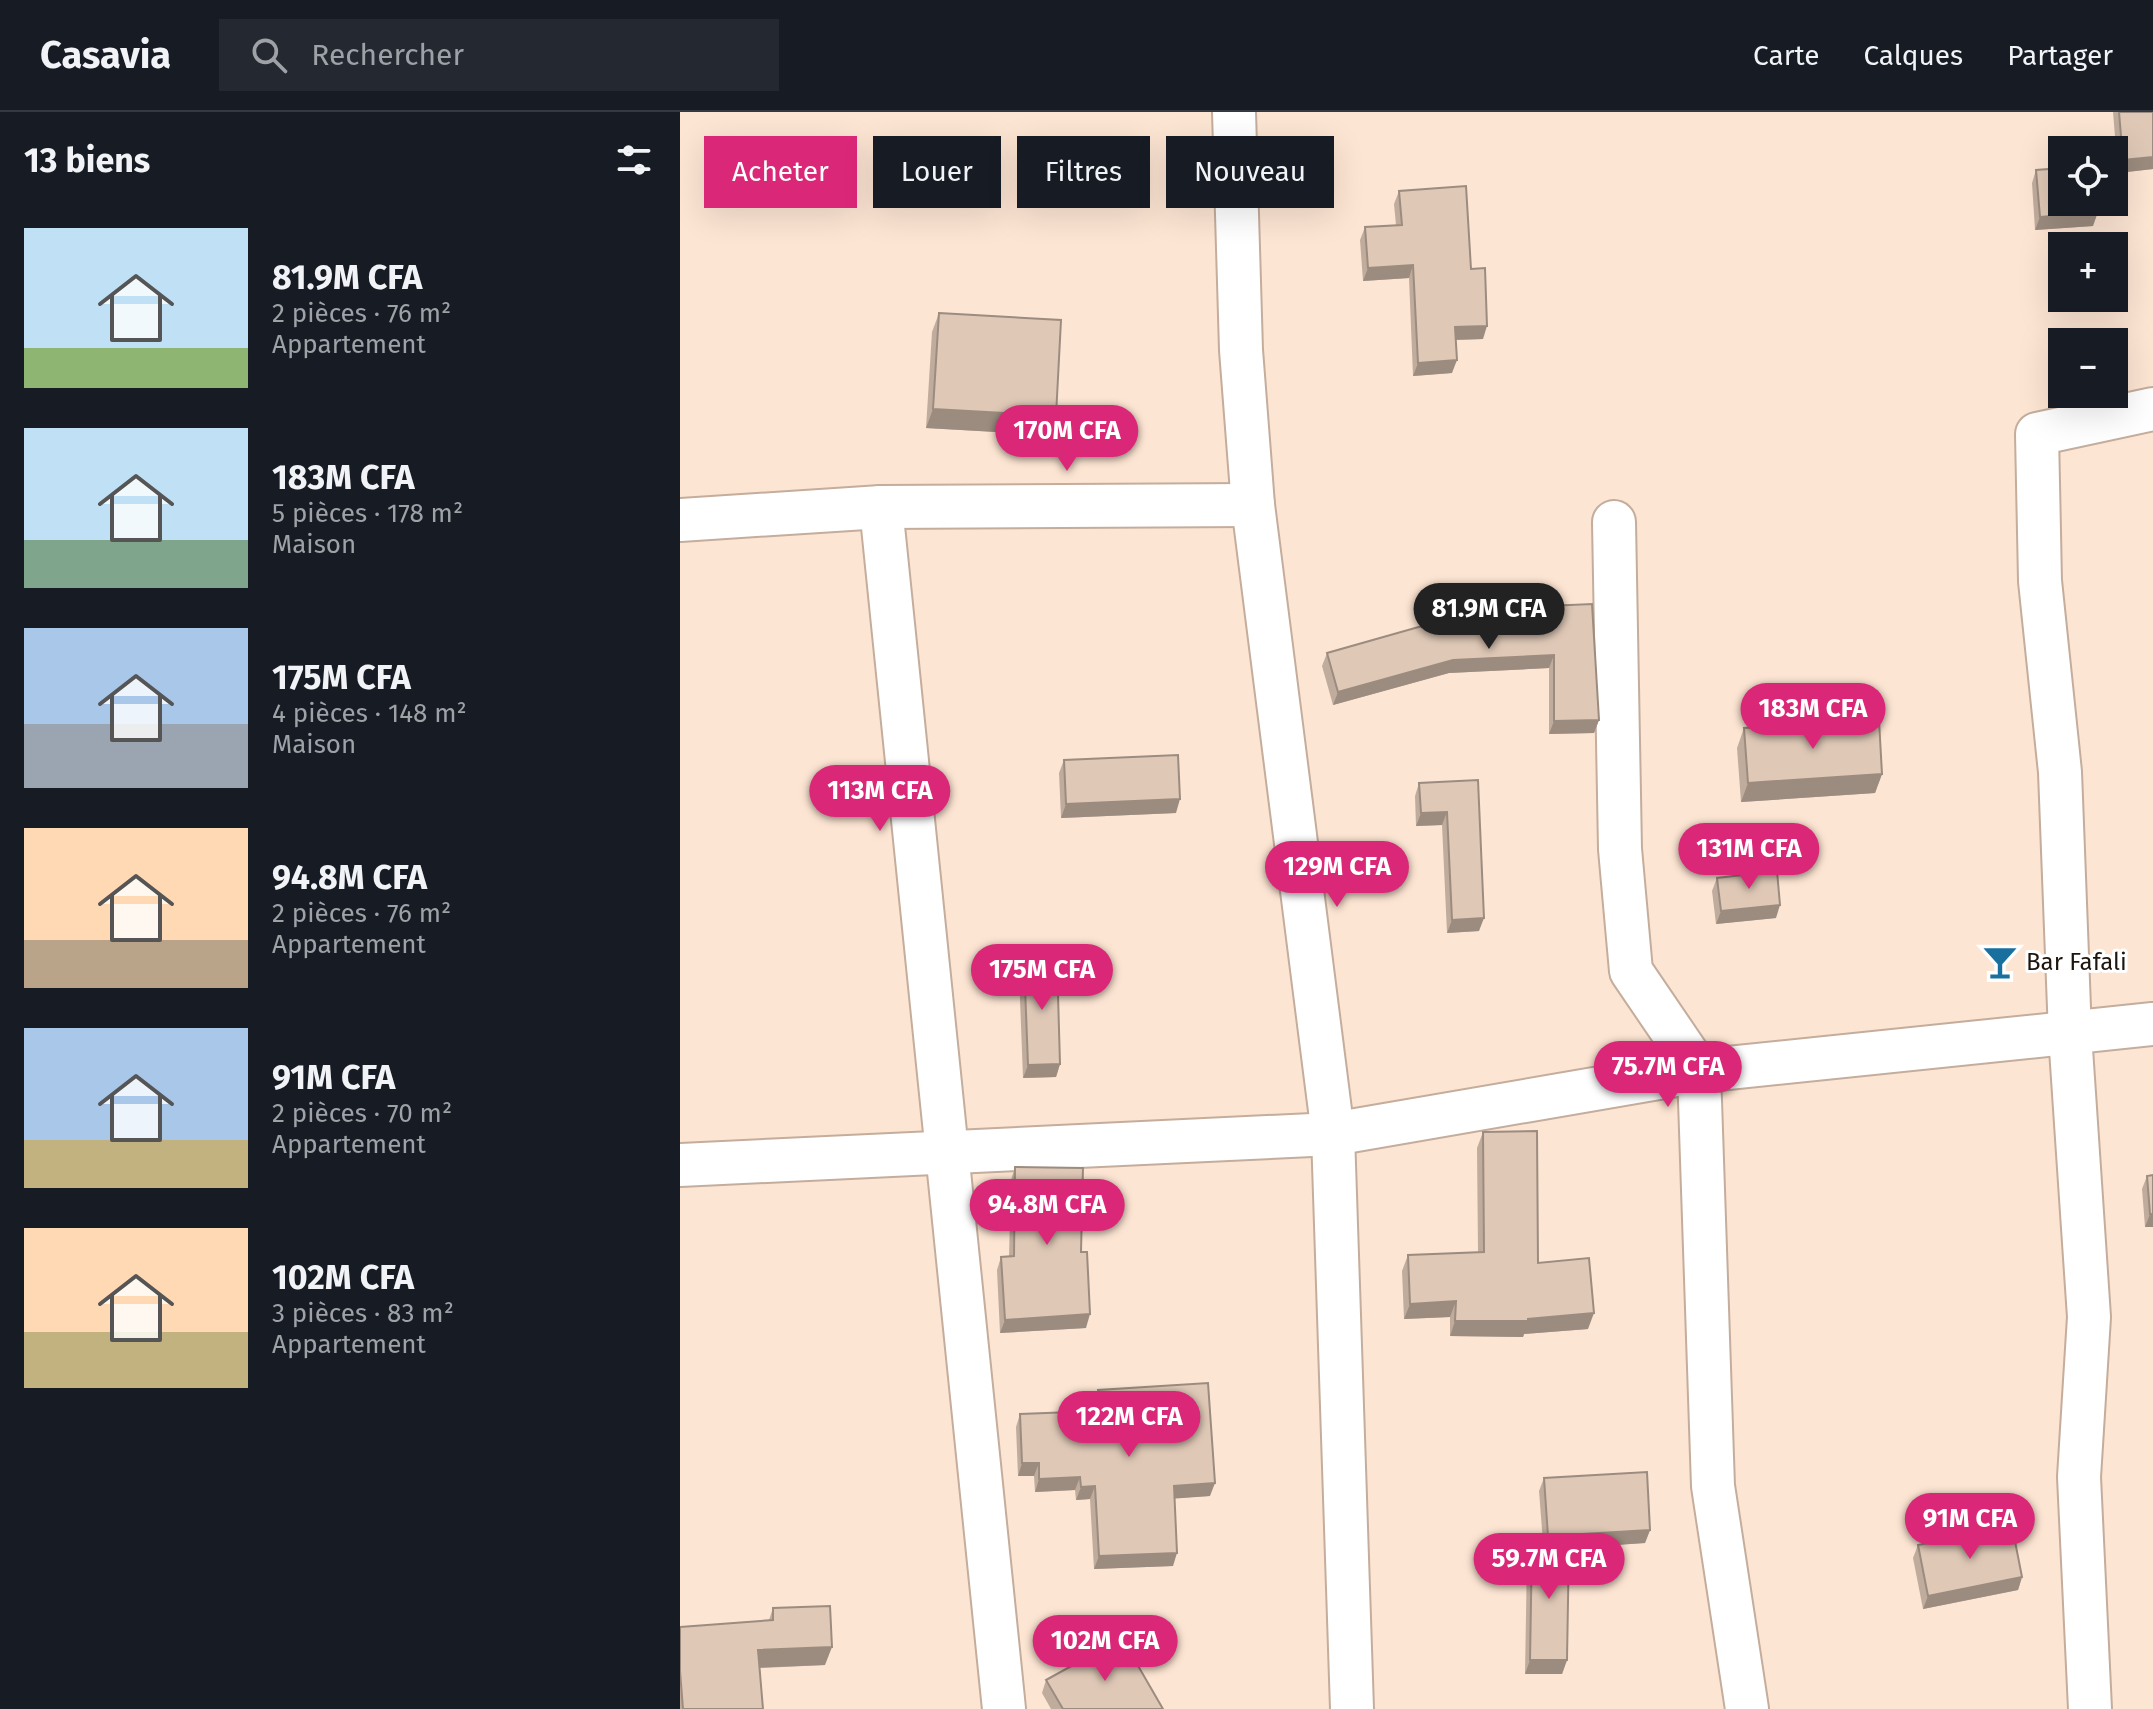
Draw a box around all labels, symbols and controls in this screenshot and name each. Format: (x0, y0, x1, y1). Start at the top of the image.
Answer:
search box (219, 19, 779, 91)
text: Casavia (40, 32, 171, 78)
icon: search (247, 33, 291, 77)
text: Rechercher (311, 37, 464, 73)
text: Carte (1753, 39, 1819, 72)
text: Calques (1863, 39, 1963, 72)
text: Partager (2007, 39, 2113, 72)
chip: Acheter (704, 136, 857, 208)
chip: Louer (873, 136, 1001, 208)
chip: Filtres (1017, 136, 1150, 208)
chip: Nouveau (1166, 136, 1334, 208)
map controls (2048, 136, 2128, 408)
button: locate (2048, 136, 2128, 216)
icon: filters (612, 138, 656, 182)
text: 13 biens (24, 140, 150, 181)
button: + (2048, 232, 2128, 312)
text: 81.9M CFA (272, 257, 422, 298)
icon: home (88, 260, 184, 356)
text: 2 pièces · 76 m² (272, 298, 451, 329)
button: − (2048, 328, 2128, 408)
text: Appartement (272, 329, 426, 360)
pin: 170M CFA (984, 405, 1150, 473)
text: 170M CFA (1013, 415, 1121, 446)
text: 183M CFA (272, 457, 414, 498)
icon: home (88, 460, 184, 556)
text: 5 pièces · 178 m² (272, 498, 463, 529)
text: Maison (272, 529, 356, 560)
pin: 81.9M CFA (1397, 583, 1581, 651)
text: 81.9M CFA (1432, 593, 1546, 624)
text: 175M CFA (272, 657, 411, 698)
icon: home (88, 660, 184, 756)
pin: 183M CFA (1730, 683, 1896, 751)
text: 183M CFA (1759, 693, 1867, 724)
text: 4 pièces · 148 m² (272, 698, 467, 729)
text: Maison (272, 729, 356, 760)
pin: 113M CFA (797, 765, 963, 833)
text: 113M CFA (827, 775, 933, 806)
pin: 131M CFA (1666, 823, 1832, 891)
text: 131M CFA (1696, 833, 1802, 864)
pin: 129M CFA (1254, 841, 1420, 909)
text: 129M CFA (1283, 851, 1391, 882)
text: 94.8M CFA (272, 857, 427, 898)
icon: home (88, 860, 184, 956)
text: 2 pièces · 76 m² (272, 898, 451, 929)
text: Appartement (272, 929, 426, 960)
bar icon: Bar Fafali (1981, 943, 2019, 981)
pin: 175M CFA (959, 944, 1125, 1012)
place label: Bar Fafali (2026, 948, 2127, 976)
text: 175M CFA (989, 954, 1095, 985)
pin: 75.7M CFA (1576, 1041, 1760, 1109)
text: 75.7M CFA (1612, 1051, 1724, 1082)
text: 91M CFA (272, 1057, 395, 1098)
icon: home (88, 1060, 184, 1156)
text: 2 pièces · 70 m² (272, 1098, 452, 1129)
text: Appartement (272, 1129, 426, 1160)
pin: 94.8M CFA (955, 1179, 1139, 1247)
text: 94.8M CFA (988, 1189, 1106, 1220)
text: 102M CFA (272, 1257, 414, 1298)
icon: home (88, 1260, 184, 1356)
text: 3 pièces · 83 m² (272, 1298, 454, 1329)
text: Appartement (272, 1329, 426, 1360)
pin: 122M CFA (1046, 1391, 1212, 1459)
text: 122M CFA (1075, 1401, 1183, 1432)
pin: 91M CFA (1896, 1493, 2044, 1561)
text: 91M CFA (1923, 1503, 2017, 1534)
pin: 59.7M CFA (1457, 1533, 1641, 1601)
text: 59.7M CFA (1492, 1543, 1606, 1574)
pin: 102M CFA (1022, 1615, 1188, 1683)
text: 102M CFA (1051, 1625, 1159, 1656)

